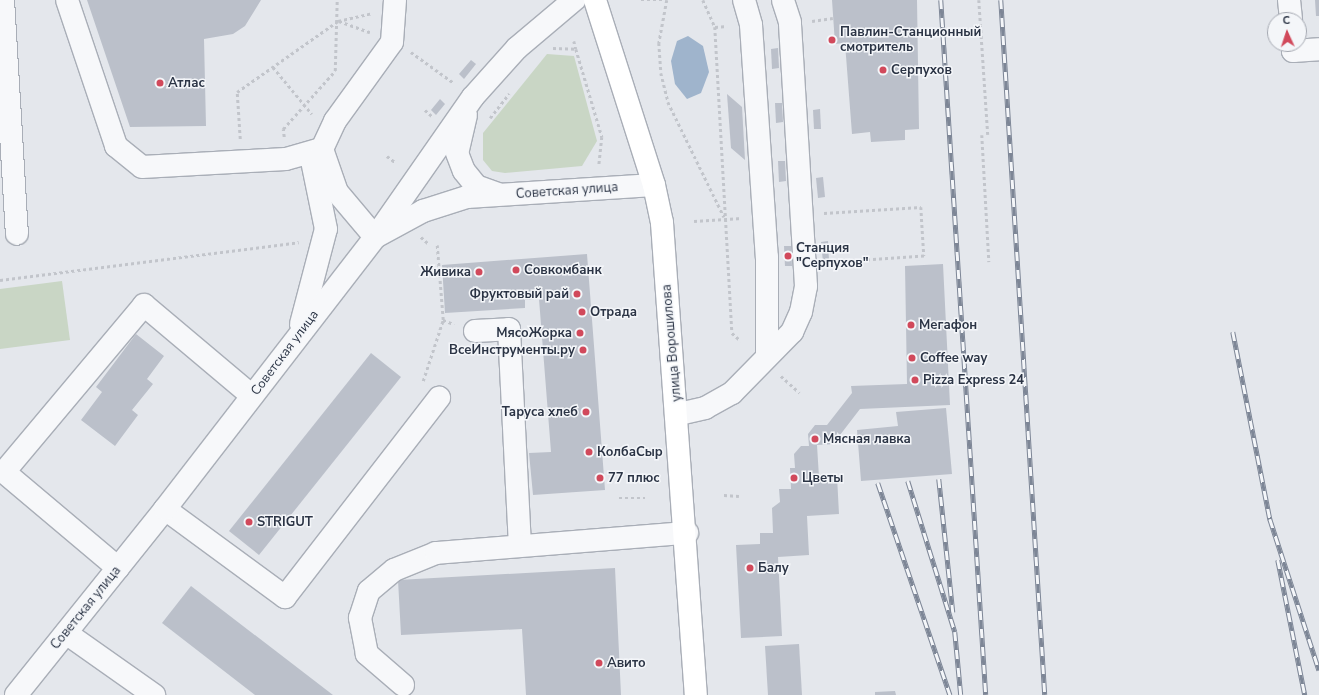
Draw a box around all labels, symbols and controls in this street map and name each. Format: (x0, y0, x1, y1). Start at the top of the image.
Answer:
north arrow (1267, 12, 1307, 52)
text: С (1282, 13, 1291, 28)
place label: Павлин-Станционный смотритель (840, 25, 981, 56)
marker: Павлин-Станционный смотритель (827, 35, 837, 45)
place label: Серпухов (891, 62, 952, 78)
marker: Серпухов (878, 65, 888, 75)
place label: Атлас (168, 75, 205, 91)
marker: Атлас (155, 78, 165, 88)
street label: Советская улица (515, 180, 619, 202)
place label: Станция "Серпухов" (796, 241, 869, 272)
marker: Станция "Серпухов" (783, 251, 793, 261)
place label: Совкомбанк (524, 262, 602, 278)
place label: Живика (420, 264, 471, 280)
marker: Совкомбанк (511, 265, 521, 275)
marker: Живика (474, 267, 484, 277)
street label: улица Ворошилова (659, 284, 685, 402)
place label: Фруктовый рай (470, 286, 569, 302)
marker: Фруктовый рай (572, 289, 582, 299)
place label: Отрада (590, 304, 637, 320)
street label: Советская улица (248, 307, 322, 399)
marker: Отрада (577, 307, 587, 317)
place label: Мегафон (919, 317, 977, 333)
marker: Мегафон (906, 320, 916, 330)
place label: МясоЖорка (496, 325, 572, 341)
marker: МясоЖорка (575, 328, 585, 338)
place label: ВсеИнструменты.ру (449, 342, 575, 358)
marker: ВсеИнструменты.ру (578, 345, 588, 355)
place label: Coffee way (920, 350, 987, 366)
marker: Coffee way (907, 353, 917, 363)
place label: Pizza Express 24 (923, 372, 1024, 388)
marker: Pizza Express 24 (910, 375, 920, 385)
place label: Таруса хлеб (502, 404, 578, 420)
marker: Таруса хлеб (581, 407, 591, 417)
place label: Мясная лавка (823, 431, 911, 447)
marker: Мясная лавка (810, 434, 820, 444)
place label: КолбаСыр (597, 444, 663, 460)
marker: КолбаСыр (584, 447, 594, 457)
place label: 77 плюс (608, 470, 660, 486)
place label: Цветы (802, 470, 843, 486)
marker: 77 плюс (595, 473, 605, 483)
marker: Цветы (789, 473, 799, 483)
place label: STRIGUT (257, 514, 313, 530)
marker: STRIGUT (244, 517, 254, 527)
place label: Балу (758, 560, 789, 576)
street label: Советская улица (48, 563, 124, 653)
marker: Балу (745, 563, 755, 573)
place label: Авито (607, 655, 646, 671)
marker: Авито (594, 658, 604, 668)

